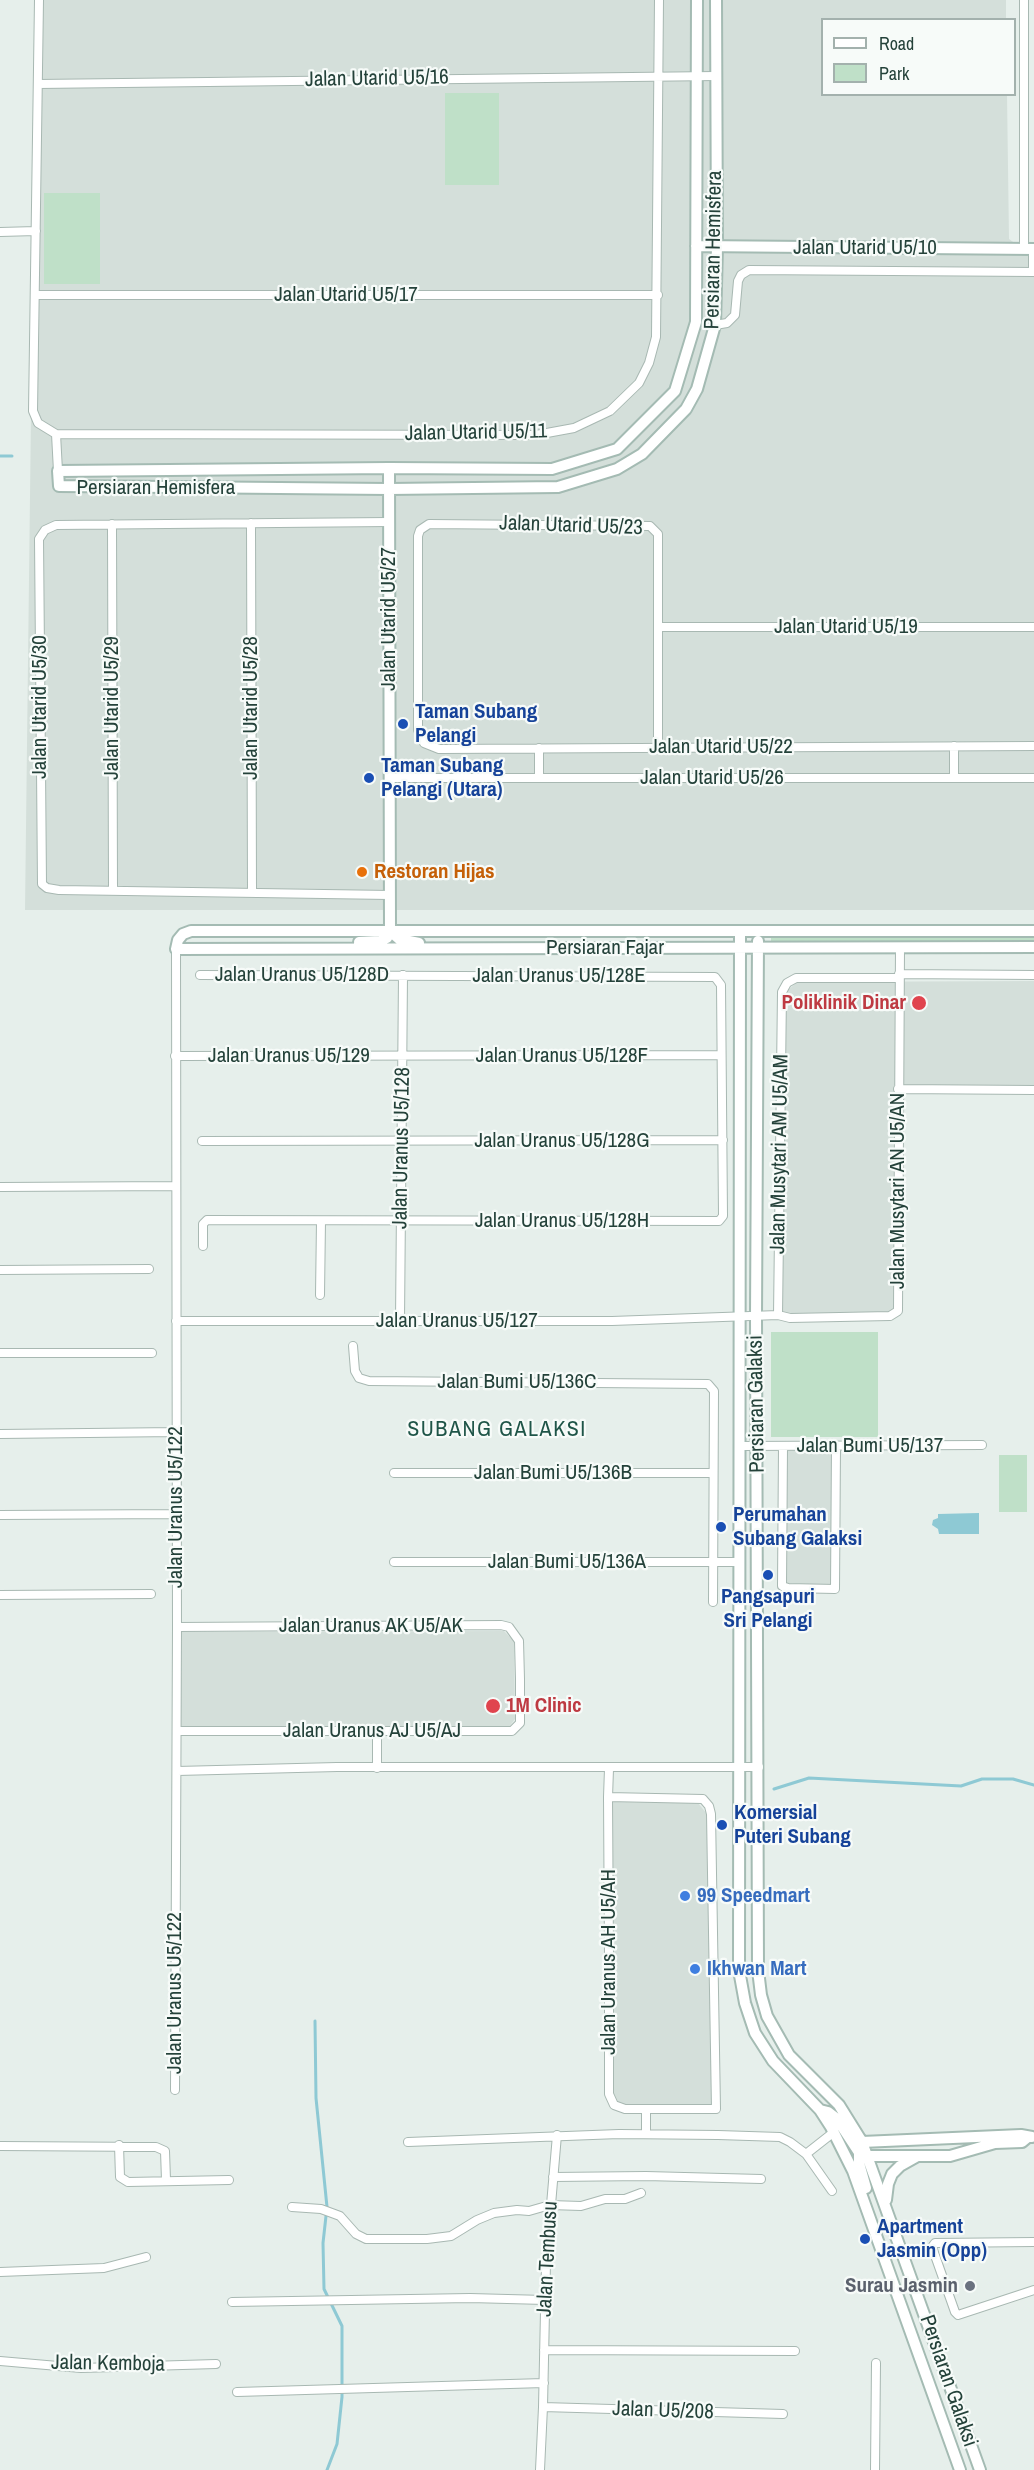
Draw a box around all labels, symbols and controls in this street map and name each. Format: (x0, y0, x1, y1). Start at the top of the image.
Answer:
legend (821, 18, 1016, 96)
text: Road (879, 31, 914, 56)
text: Park (879, 61, 909, 86)
street label: Jalan Utarid U5/16 (305, 65, 449, 93)
street label: Persiaran Hemisfera (700, 170, 728, 330)
street label: Jalan Utarid U5/10 (793, 235, 937, 261)
street label: Jalan Utarid U5/17 (274, 282, 418, 308)
street label: Jalan Utarid U5/11 (405, 419, 547, 447)
street label: Persiaran Hemisfera (77, 475, 235, 501)
street label: Jalan Utarid U5/23 (499, 511, 643, 541)
street label: Jalan Utarid U5/27 (376, 547, 402, 691)
street label: Jalan Utarid U5/19 (774, 614, 918, 640)
street label: Jalan Utarid U5/30 (27, 635, 53, 779)
street label: Jalan Utarid U5/29 (99, 636, 125, 780)
street label: Jalan Utarid U5/28 (238, 636, 264, 780)
place label: Taman Subang Pelangi (415, 699, 537, 749)
marker: Taman Subang Pelangi (396, 717, 410, 731)
street label: Jalan Utarid U5/22 (649, 734, 793, 760)
place label: Taman Subang Pelangi (Utara) (381, 753, 503, 803)
street label: Jalan Utarid U5/26 (640, 765, 784, 791)
marker: Taman Subang Pelangi (Utara) (362, 771, 376, 785)
place label: Restoran Hijas (374, 859, 495, 885)
marker: Restoran Hijas (355, 865, 369, 879)
street label: Persiaran Fajar (546, 935, 664, 961)
street label: Jalan Uranus U5/128D (215, 962, 389, 988)
street label: Jalan Uranus U5/128E (472, 963, 646, 989)
place label: Poliklinik Dinar (782, 990, 906, 1016)
marker: Poliklinik Dinar (910, 994, 928, 1012)
street label: Jalan Uranus U5/129 (208, 1043, 370, 1069)
street label: Jalan Uranus U5/128F (476, 1043, 648, 1069)
street label: Jalan Musytari AM U5/AM (766, 1054, 794, 1254)
street label: Jalan Uranus U5/128 (388, 1067, 416, 1229)
street label: Jalan Musytari AN U5/AN (885, 1093, 911, 1289)
street label: Jalan Uranus U5/128G (474, 1128, 650, 1154)
street label: Jalan Uranus U5/128H (475, 1208, 649, 1234)
street label: Jalan Uranus U5/127 (376, 1308, 538, 1334)
street label: Persiaran Galaksi (743, 1335, 771, 1473)
street label: Jalan Bumi U5/136C (438, 1369, 596, 1395)
district label: SUBANG GALAKSI (407, 1417, 587, 1443)
street label: Jalan Uranus U5/122 (163, 1426, 189, 1588)
street label: Jalan Bumi U5/137 (797, 1433, 943, 1459)
street label: Jalan Bumi U5/136B (474, 1460, 632, 1486)
place label: Perumahan Subang Galaksi (733, 1502, 862, 1552)
marker: Perumahan Subang Galaksi (714, 1520, 728, 1534)
street label: Jalan Bumi U5/136A (488, 1549, 646, 1575)
marker: Pangsapuri Sri Pelangi (761, 1568, 775, 1582)
place label: Pangsapuri Sri Pelangi (721, 1584, 815, 1634)
street label: Jalan Uranus AK U5/AK (279, 1613, 463, 1639)
place label: 1M Clinic (506, 1693, 582, 1719)
marker: 1M Clinic (484, 1697, 502, 1715)
street label: Jalan Uranus AJ U5/AJ (283, 1718, 461, 1744)
place label: Komersial Puteri Subang (734, 1800, 851, 1850)
marker: Komersial Puteri Subang (715, 1818, 729, 1832)
street label: Jalan Uranus AH U5/AH (596, 1869, 622, 2055)
place label: 99 Speedmart (697, 1883, 810, 1909)
marker: 99 Speedmart (678, 1889, 692, 1903)
street label: Jalan Uranus U5/122 (162, 1912, 188, 2074)
place label: Ikhwan Mart (707, 1956, 807, 1982)
marker: Ikhwan Mart (688, 1962, 702, 1976)
street label: Jalan Tembusu (532, 2201, 564, 2317)
place label: Apartment Jasmin (Opp) (877, 2214, 987, 2264)
marker: Apartment Jasmin (Opp) (858, 2232, 872, 2246)
place label: Surau Jasmin (845, 2273, 958, 2299)
marker: Surau Jasmin (963, 2279, 977, 2293)
street label: Persiaran Galaksi (914, 2312, 982, 2450)
street label: Jalan Kemboja (51, 2350, 165, 2378)
street label: Jalan U5/208 (612, 2397, 714, 2425)

